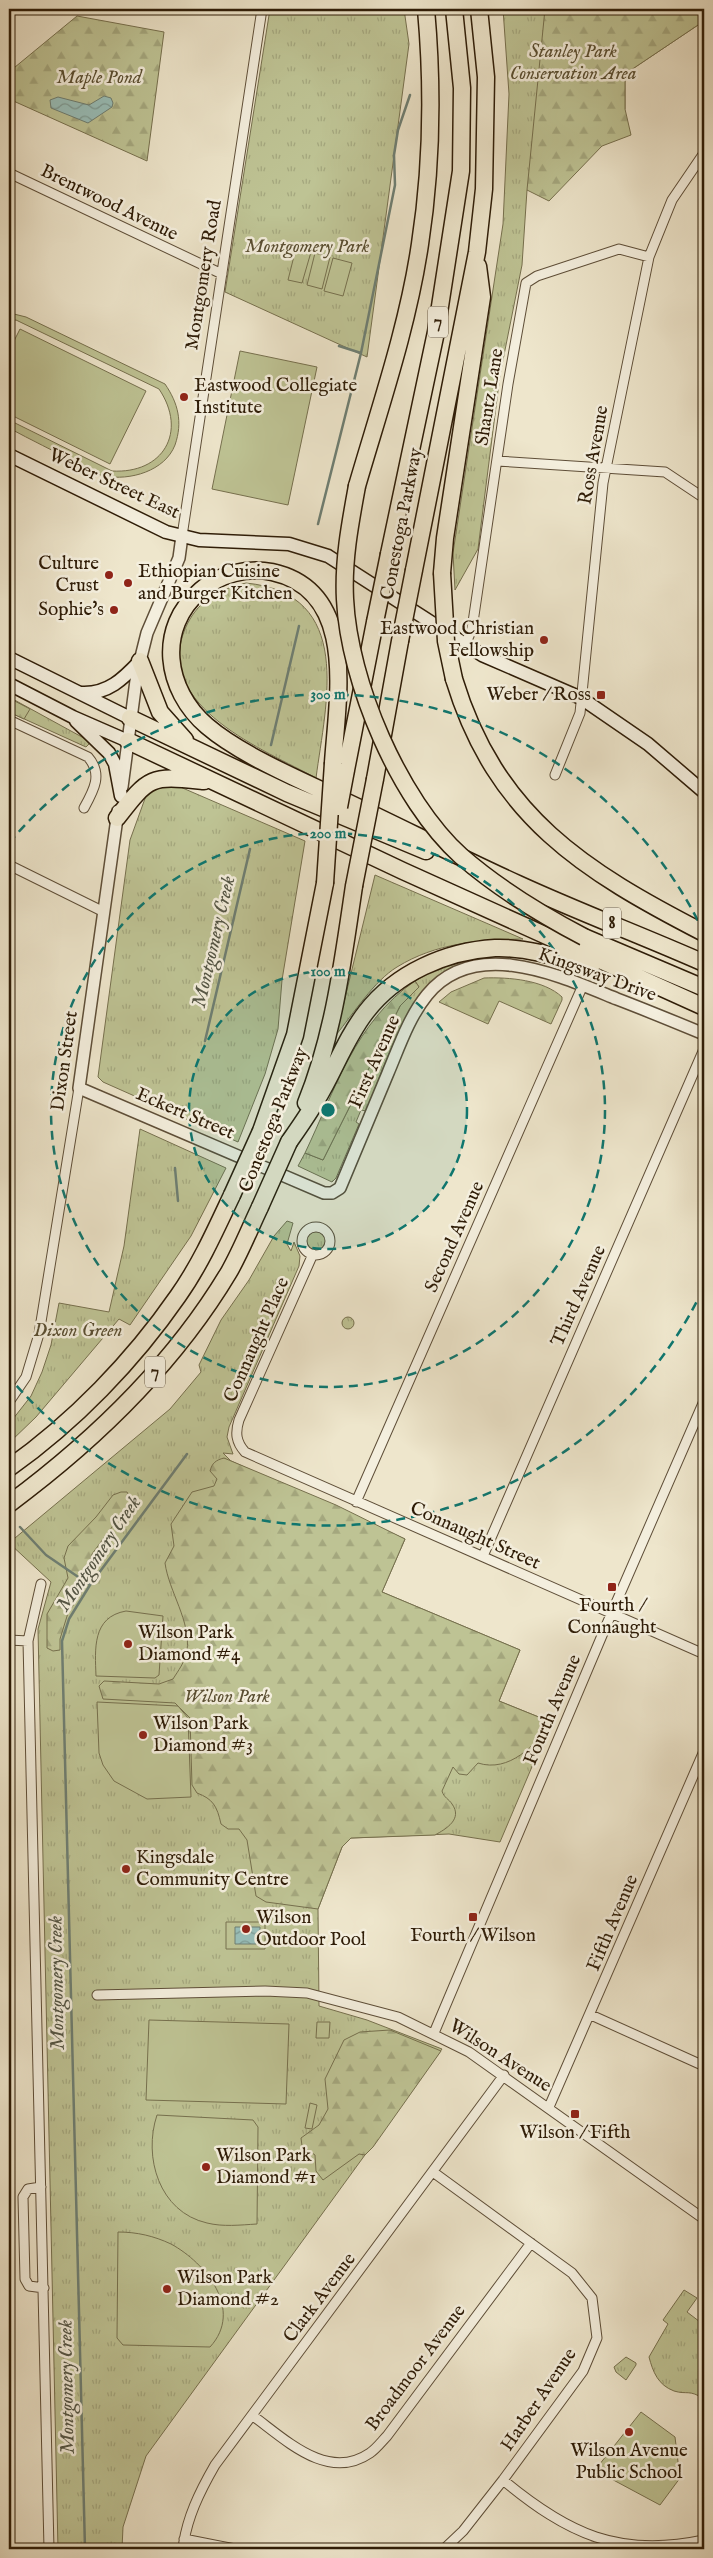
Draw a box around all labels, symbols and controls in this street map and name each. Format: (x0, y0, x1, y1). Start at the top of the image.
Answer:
park label: Stanley Park Conservation Area (510, 40, 636, 86)
park label: Maple Pond (56, 66, 143, 90)
street label: Brentwood Avenue (36, 159, 182, 247)
street label: Montgomery Road (180, 197, 228, 352)
park label: Montgomery Park (245, 235, 370, 259)
road number: 7 (428, 306, 448, 338)
street label: Shantz Lane (470, 346, 510, 447)
place label: Eastwood Collegiate Institute (194, 374, 358, 420)
marker: Eastwood Collegiate Institute (178, 391, 190, 403)
street label: Ross Avenue (573, 403, 615, 506)
street label: Weber Street East (45, 443, 184, 525)
street label: Conestoga Parkway (375, 445, 429, 602)
place label: Culture Crust (38, 552, 99, 598)
place label: Ethiopian Cuisine and Burger Kitchen (138, 560, 293, 606)
marker: Culture Crust (103, 569, 115, 581)
marker: Ethiopian Cuisine and Burger Kitchen (122, 577, 134, 589)
place label: Sophie's (38, 598, 104, 622)
marker: Sophie's (108, 604, 120, 616)
place label: Eastwood Christian Fellowship (380, 617, 534, 663)
marker: Eastwood Christian Fellowship (538, 634, 550, 646)
place label: Weber / Ross (487, 683, 591, 707)
text: 300 m (310, 685, 346, 704)
marker: Weber / Ross (595, 689, 607, 701)
text: 200 m (310, 824, 347, 843)
water label: Montgomery Creek (187, 874, 242, 1010)
road number: 8 (603, 908, 621, 938)
street label: Kingsway Drive (535, 942, 660, 1008)
text: 100 m (310, 962, 346, 981)
street label: Dixon Street (46, 1009, 84, 1113)
street label: First Avenue (344, 1011, 406, 1112)
street label: Conestoga Parkway (234, 1043, 314, 1196)
street label: Eckert Street (132, 1082, 238, 1146)
centre of rings (319, 1101, 337, 1119)
street label: Second Avenue (420, 1177, 490, 1296)
street label: Third Avenue (546, 1241, 612, 1350)
street label: Connaught Place (219, 1273, 295, 1406)
park label: Dixon Green (34, 1319, 123, 1343)
road number: 7 (145, 1356, 165, 1388)
water label: Montgomery Creek (51, 1491, 148, 1617)
street label: Connaught Street (406, 1497, 544, 1576)
marker: Fourth / Connaught (606, 1581, 618, 1593)
place label: Fourth / Connaught (568, 1594, 657, 1640)
place label: Wilson Park Diamond #4 (138, 1621, 241, 1667)
marker: Wilson Park Diamond #4 (122, 1638, 134, 1650)
street label: Fourth Avenue (519, 1651, 587, 1769)
park label: Wilson Park (184, 1685, 270, 1709)
place label: Wilson Park Diamond #3 (153, 1712, 253, 1758)
marker: Wilson Park Diamond #3 (137, 1729, 149, 1741)
place label: Kingsdale Community Centre (136, 1846, 289, 1892)
marker: Kingsdale Community Centre (120, 1863, 132, 1875)
street label: Fifth Avenue (582, 1871, 644, 1975)
place label: Wilson Outdoor Pool (256, 1906, 367, 1952)
marker: Fourth / Wilson (467, 1911, 479, 1923)
water label: Montgomery Creek (43, 1916, 72, 2050)
marker: Wilson Outdoor Pool (240, 1923, 252, 1935)
place label: Fourth / Wilson (410, 1924, 536, 1948)
street label: Wilson Avenue (444, 2014, 556, 2098)
marker: Wilson / Fifth (569, 2108, 581, 2120)
place label: Wilson / Fifth (520, 2121, 630, 2145)
place label: Wilson Park Diamond #1 (216, 2144, 316, 2190)
marker: Wilson Park Diamond #1 (200, 2161, 212, 2173)
street label: Clark Avenue (278, 2248, 362, 2348)
place label: Wilson Park Diamond #2 (177, 2266, 279, 2312)
marker: Wilson Park Diamond #2 (161, 2283, 173, 2295)
street label: Broadmoor Avenue (361, 2300, 472, 2436)
water label: Montgomery Creek (53, 2320, 82, 2454)
street label: Harber Avenue (496, 2344, 583, 2456)
marker: Wilson Avenue Public School (623, 2426, 635, 2438)
place label: Wilson Avenue Public School (570, 2439, 688, 2485)

